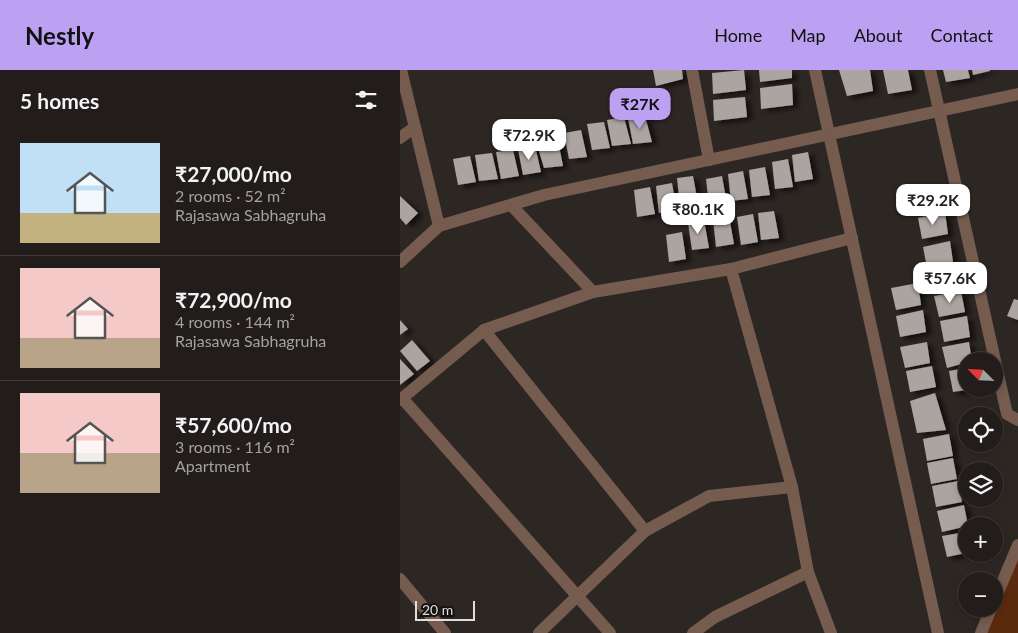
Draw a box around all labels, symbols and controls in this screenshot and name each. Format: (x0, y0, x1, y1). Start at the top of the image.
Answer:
text: Nestly (25, 21, 94, 50)
text: Home (714, 24, 762, 46)
text: Map (790, 24, 826, 46)
text: About (854, 24, 903, 46)
text: Contact (931, 24, 993, 46)
icon: filters (352, 86, 380, 114)
text: 5 homes (20, 88, 99, 113)
pin: ₹27K (610, 88, 670, 130)
text: ₹27K (621, 94, 659, 113)
pin: ₹72.9K (488, 118, 570, 161)
text: ₹72.9K (503, 125, 555, 144)
text: ₹27,000/mo (175, 161, 292, 186)
icon: home (60, 163, 120, 223)
pin: ₹29.2K (892, 184, 974, 226)
text: 2 rooms · 52 m² (175, 186, 286, 205)
text: ₹29.2K (907, 190, 959, 209)
pin: ₹80.1K (657, 192, 739, 235)
text: ₹80.1K (672, 199, 724, 218)
text: Rajasawa Sabhagruha (175, 205, 326, 224)
pin: ₹57.6K (909, 262, 991, 304)
text: ₹57.6K (924, 268, 976, 287)
text: ₹72,900/mo (175, 287, 292, 312)
icon: home (60, 288, 120, 348)
text: 4 rooms · 144 m² (175, 312, 295, 331)
text: Rajasawa Sabhagruha (175, 331, 326, 350)
north arrow (958, 352, 1002, 398)
map controls (958, 352, 1003, 617)
button: locate (958, 407, 1003, 452)
text: ₹57,600/mo (175, 412, 292, 437)
icon: home (60, 413, 120, 473)
text: 3 rooms · 116 m² (175, 437, 295, 456)
text: Apartment (175, 456, 250, 475)
button: layers (958, 462, 1003, 507)
button: + (958, 517, 1003, 562)
button: − (958, 572, 1003, 617)
scale bar (415, 598, 475, 621)
text: 20 m (422, 601, 453, 618)

